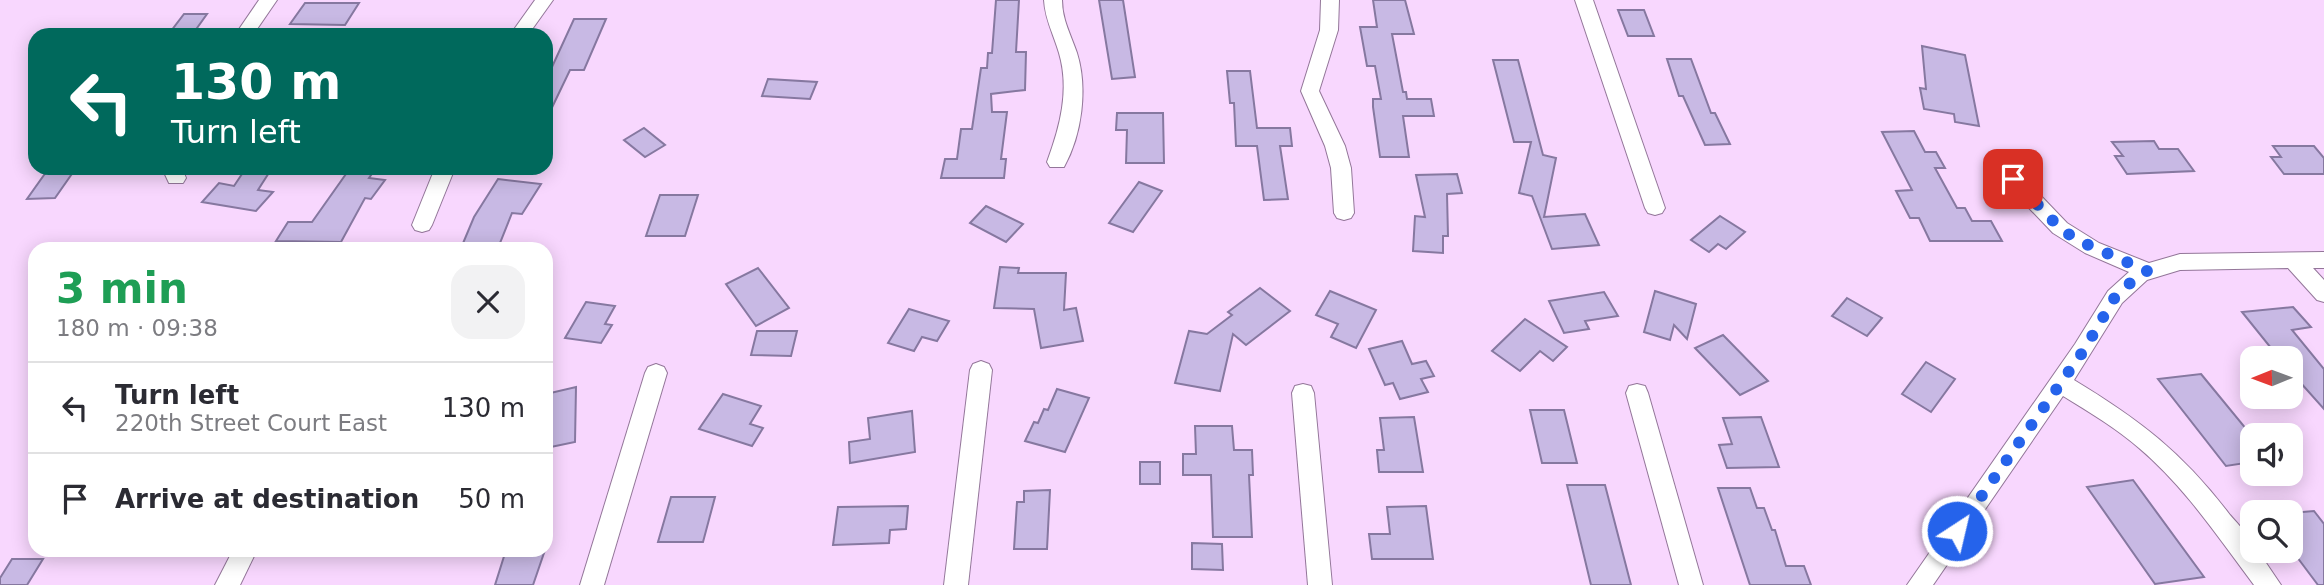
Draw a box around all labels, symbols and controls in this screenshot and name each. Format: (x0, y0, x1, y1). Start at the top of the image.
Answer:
text: 130 m (171, 54, 341, 111)
icon: left (56, 56, 147, 147)
text: Turn left (171, 113, 301, 151)
pin (1983, 149, 2043, 209)
icon: arrive (1994, 160, 2032, 198)
text: 3 min (56, 264, 188, 313)
button: close (451, 265, 525, 339)
text: 180 m · 09:38 (56, 315, 218, 341)
north arrow (2240, 346, 2303, 410)
map controls (2240, 346, 2303, 563)
text: Turn left (115, 380, 239, 410)
icon: left (56, 389, 94, 427)
text: 130 m (442, 393, 525, 423)
text: 220th Street Court East (115, 410, 387, 436)
button: sound (2240, 423, 2303, 486)
icon: arrive (56, 480, 94, 518)
text: Arrive at destination (115, 484, 419, 514)
text: 50 m (458, 484, 525, 514)
position arrow (1920, 494, 1994, 568)
button: search (2240, 500, 2303, 563)

